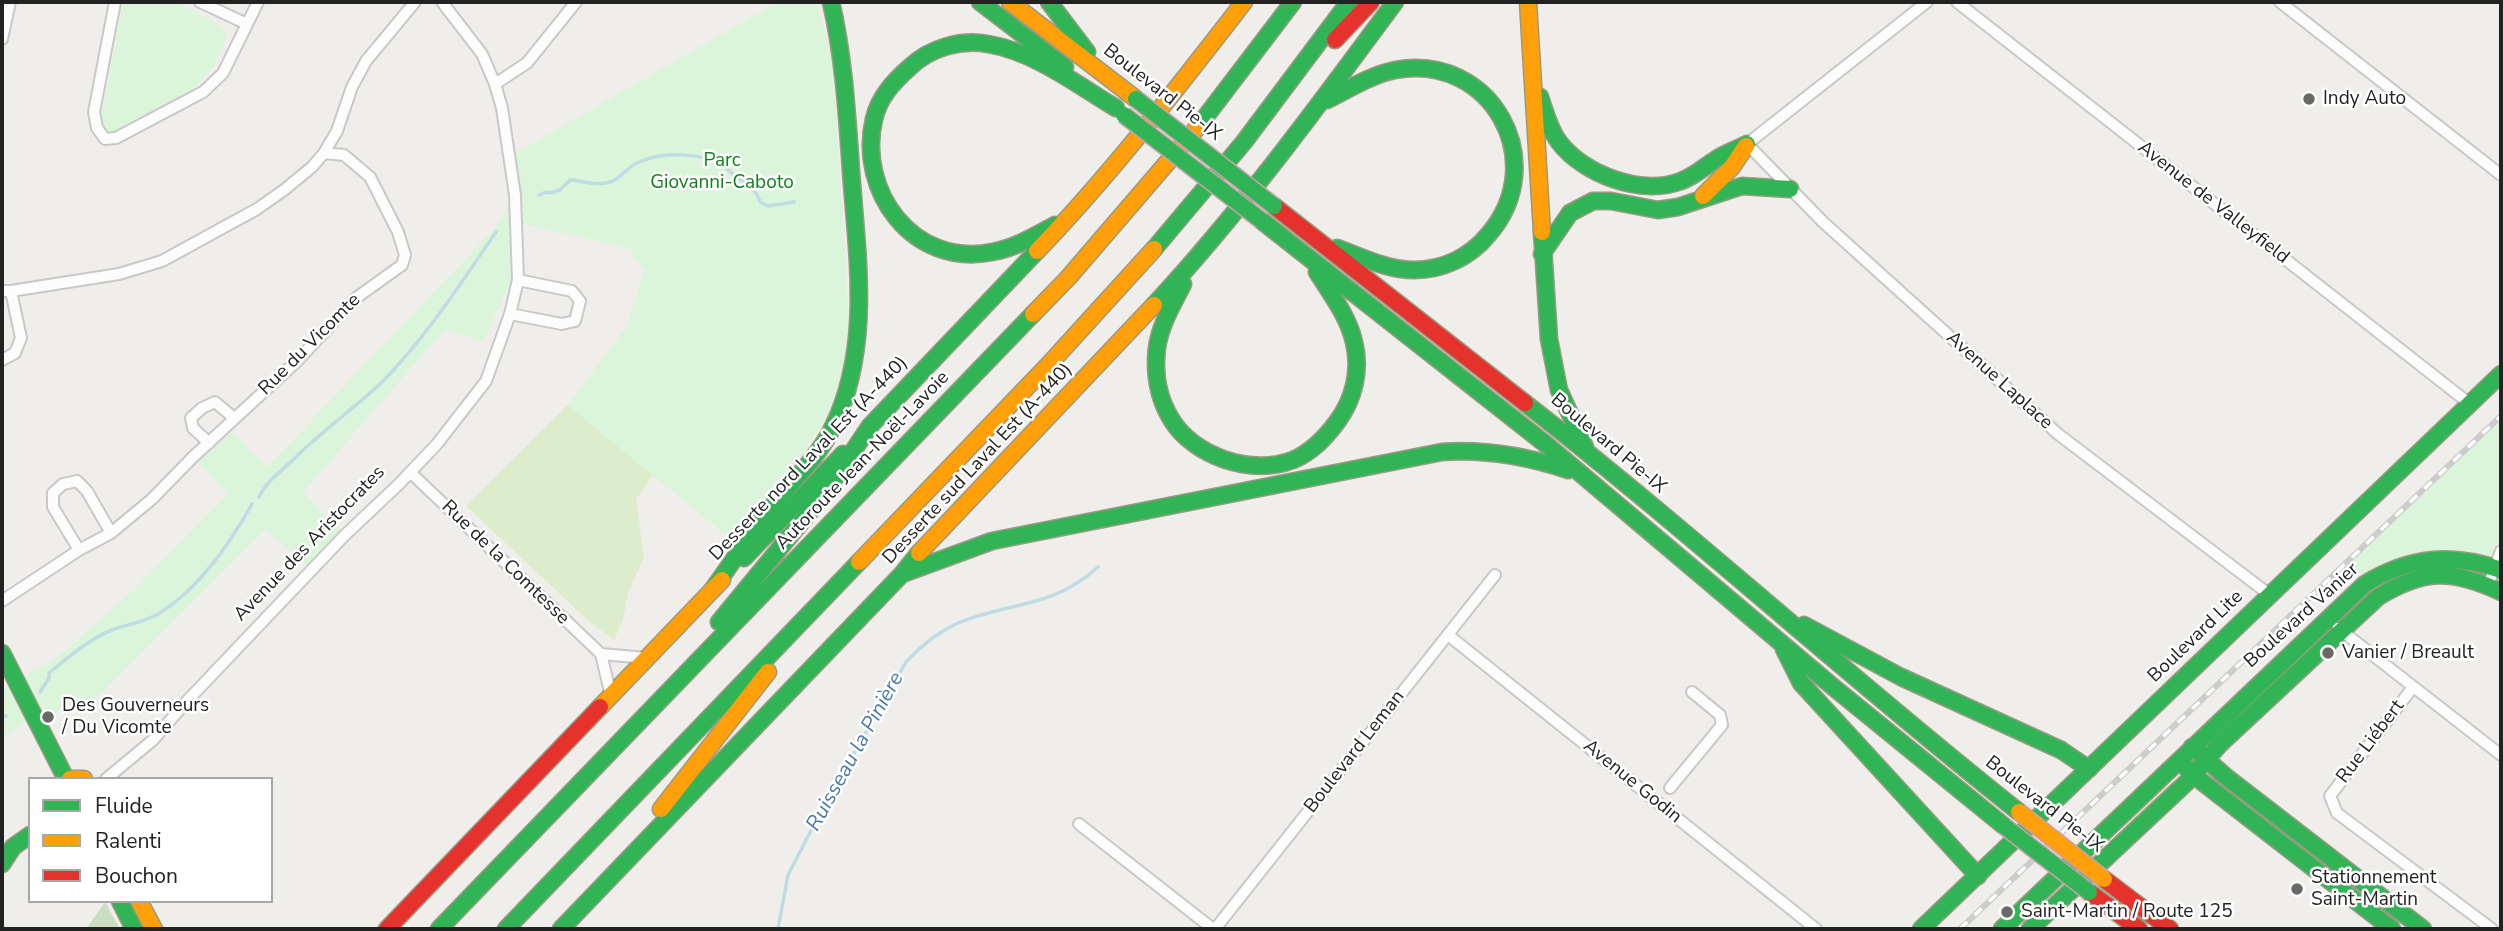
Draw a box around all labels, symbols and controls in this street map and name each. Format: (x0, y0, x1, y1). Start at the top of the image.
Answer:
street label: Boulevard Pie-IX (1098, 40, 1226, 146)
place label: Indy Auto (2323, 88, 2406, 110)
marker: Indy Auto (2301, 91, 2317, 107)
street label: Avenue de Valleyfield (2133, 137, 2293, 269)
park label: Parc Giovanni-Caboto (650, 150, 794, 194)
street label: Rue du Vicomte (254, 289, 366, 401)
street label: Avenue Laplace (1941, 327, 2057, 435)
street label: Desserte nord Laval Est (A-440) (705, 352, 913, 566)
street label: Desserte sud Laval Est (A-440) (879, 359, 1077, 569)
street label: Autoroute Jean-Noël-Lavoie (772, 367, 954, 555)
street label: Boulevard Pie-IX (1546, 389, 1670, 499)
street label: Avenue des Aristocrates (230, 462, 390, 626)
street label: Rue de la Comtesse (436, 496, 574, 630)
street label: Boulevard Vanier (2240, 559, 2364, 673)
street label: Boulevard Lite (2144, 586, 2248, 688)
place label: Vanier / Breault (2342, 642, 2474, 664)
marker: Vanier / Breault (2320, 645, 2336, 661)
water label: Ruisseau la Pinière (802, 668, 910, 836)
street label: Boulevard Leman (1300, 686, 1410, 818)
place label: Des Gouverneurs / Du Vicomte (62, 695, 209, 739)
street label: Rue Liébert (2332, 696, 2410, 788)
marker: Des Gouverneurs / Du Vicomte (40, 709, 56, 725)
street label: Avenue Godin (1578, 735, 1686, 829)
street label: Boulevard Pie-IX (1980, 752, 2108, 858)
legend (28, 777, 273, 903)
text: Fluide (95, 792, 153, 820)
text: Ralenti (95, 827, 162, 855)
text: Bouchon (95, 862, 178, 890)
place label: Stationnement Saint-Martin (2311, 867, 2436, 911)
marker: Stationnement Saint-Martin (2289, 881, 2305, 897)
place label: Saint-Martin / Route 125 (2021, 901, 2233, 923)
marker: Saint-Martin / Route 125 (1999, 904, 2015, 920)

